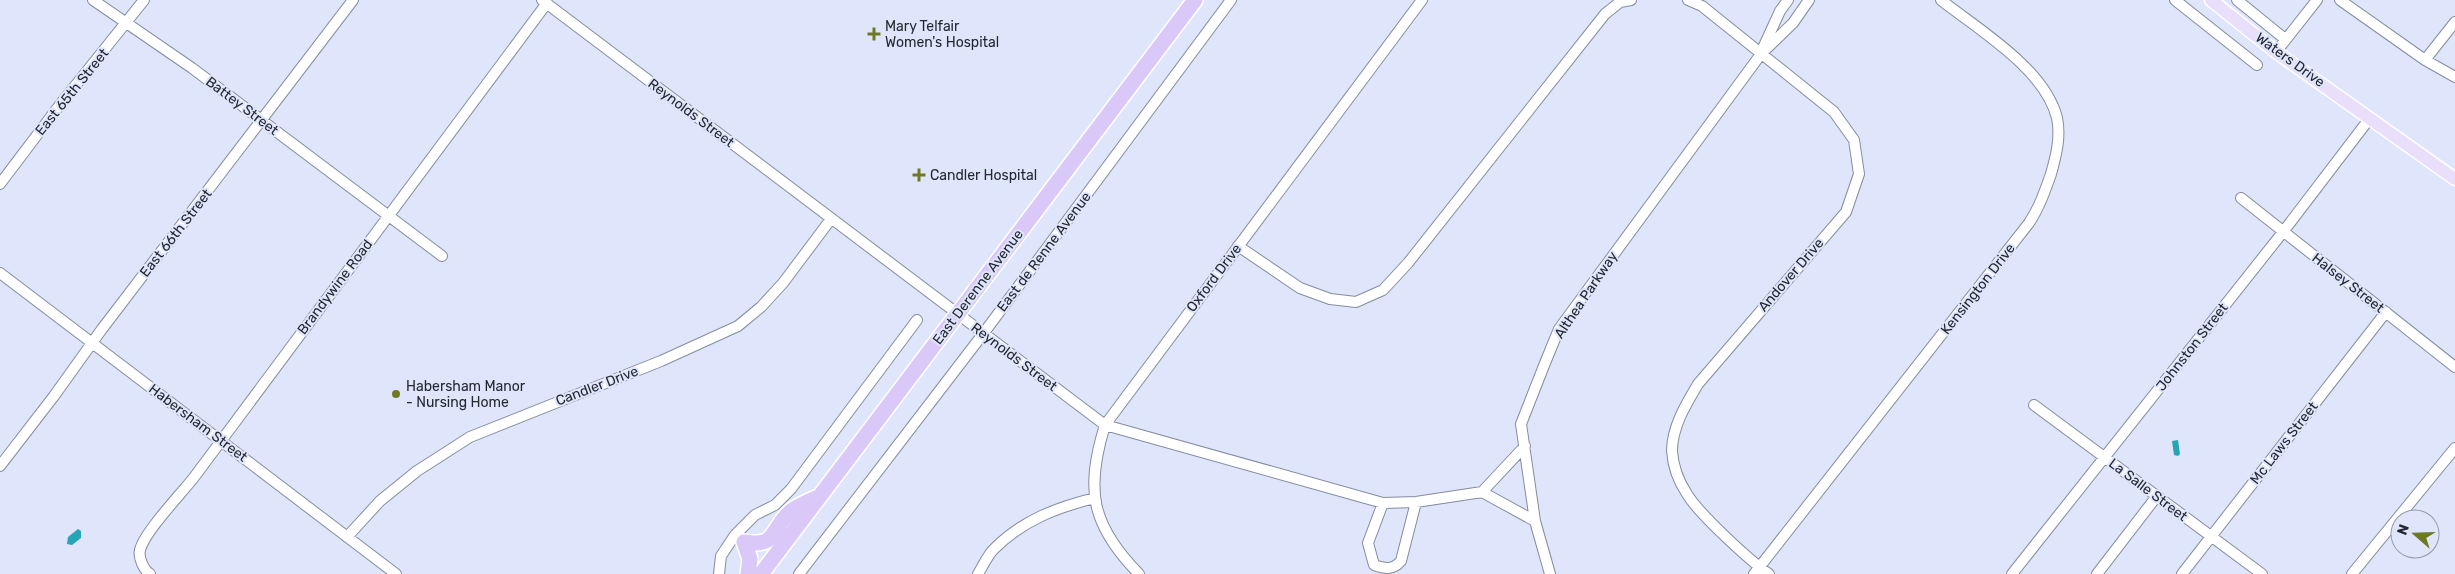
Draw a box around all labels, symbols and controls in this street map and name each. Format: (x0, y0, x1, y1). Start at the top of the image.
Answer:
place label: Mary Telfair Women's Hospital (885, 18, 999, 51)
marker: Mary Telfair Women's Hospital (867, 27, 881, 41)
street label: Waters Drive (2252, 29, 2328, 91)
street label: East 65th Street (32, 45, 113, 139)
street label: Battey Street (202, 73, 282, 139)
street label: Reynolds Street (644, 75, 738, 151)
place label: Candler Hospital (930, 167, 1037, 184)
marker: Candler Hospital (912, 168, 926, 182)
street label: East 66th Street (136, 185, 216, 280)
street label: East de Renne Avenue (993, 189, 1095, 315)
street label: East Derenne Avenue (929, 226, 1027, 348)
street label: Andover Drive (1755, 235, 1828, 315)
street label: Brandywine Road (294, 236, 376, 338)
street label: Oxford Drive (1183, 240, 1245, 315)
street label: Kensington Drive (1937, 240, 2019, 338)
street label: Althea Parkway (1551, 248, 1621, 342)
street label: Halsey Street (2308, 249, 2388, 317)
street label: Johnston Street (2152, 299, 2232, 394)
street label: Reynolds Street (967, 319, 1061, 395)
street label: Candler Drive (553, 362, 641, 410)
place label: Habersham Manor - Nursing Home (406, 378, 526, 411)
street label: Habersham Street (145, 380, 251, 466)
marker: Habersham Manor - Nursing Home (390, 388, 402, 400)
street label: Mc Laws Street (2247, 398, 2322, 488)
street label: La Salle Street (2105, 455, 2191, 525)
north arrow (2390, 509, 2440, 559)
text: N (2394, 522, 2413, 537)

